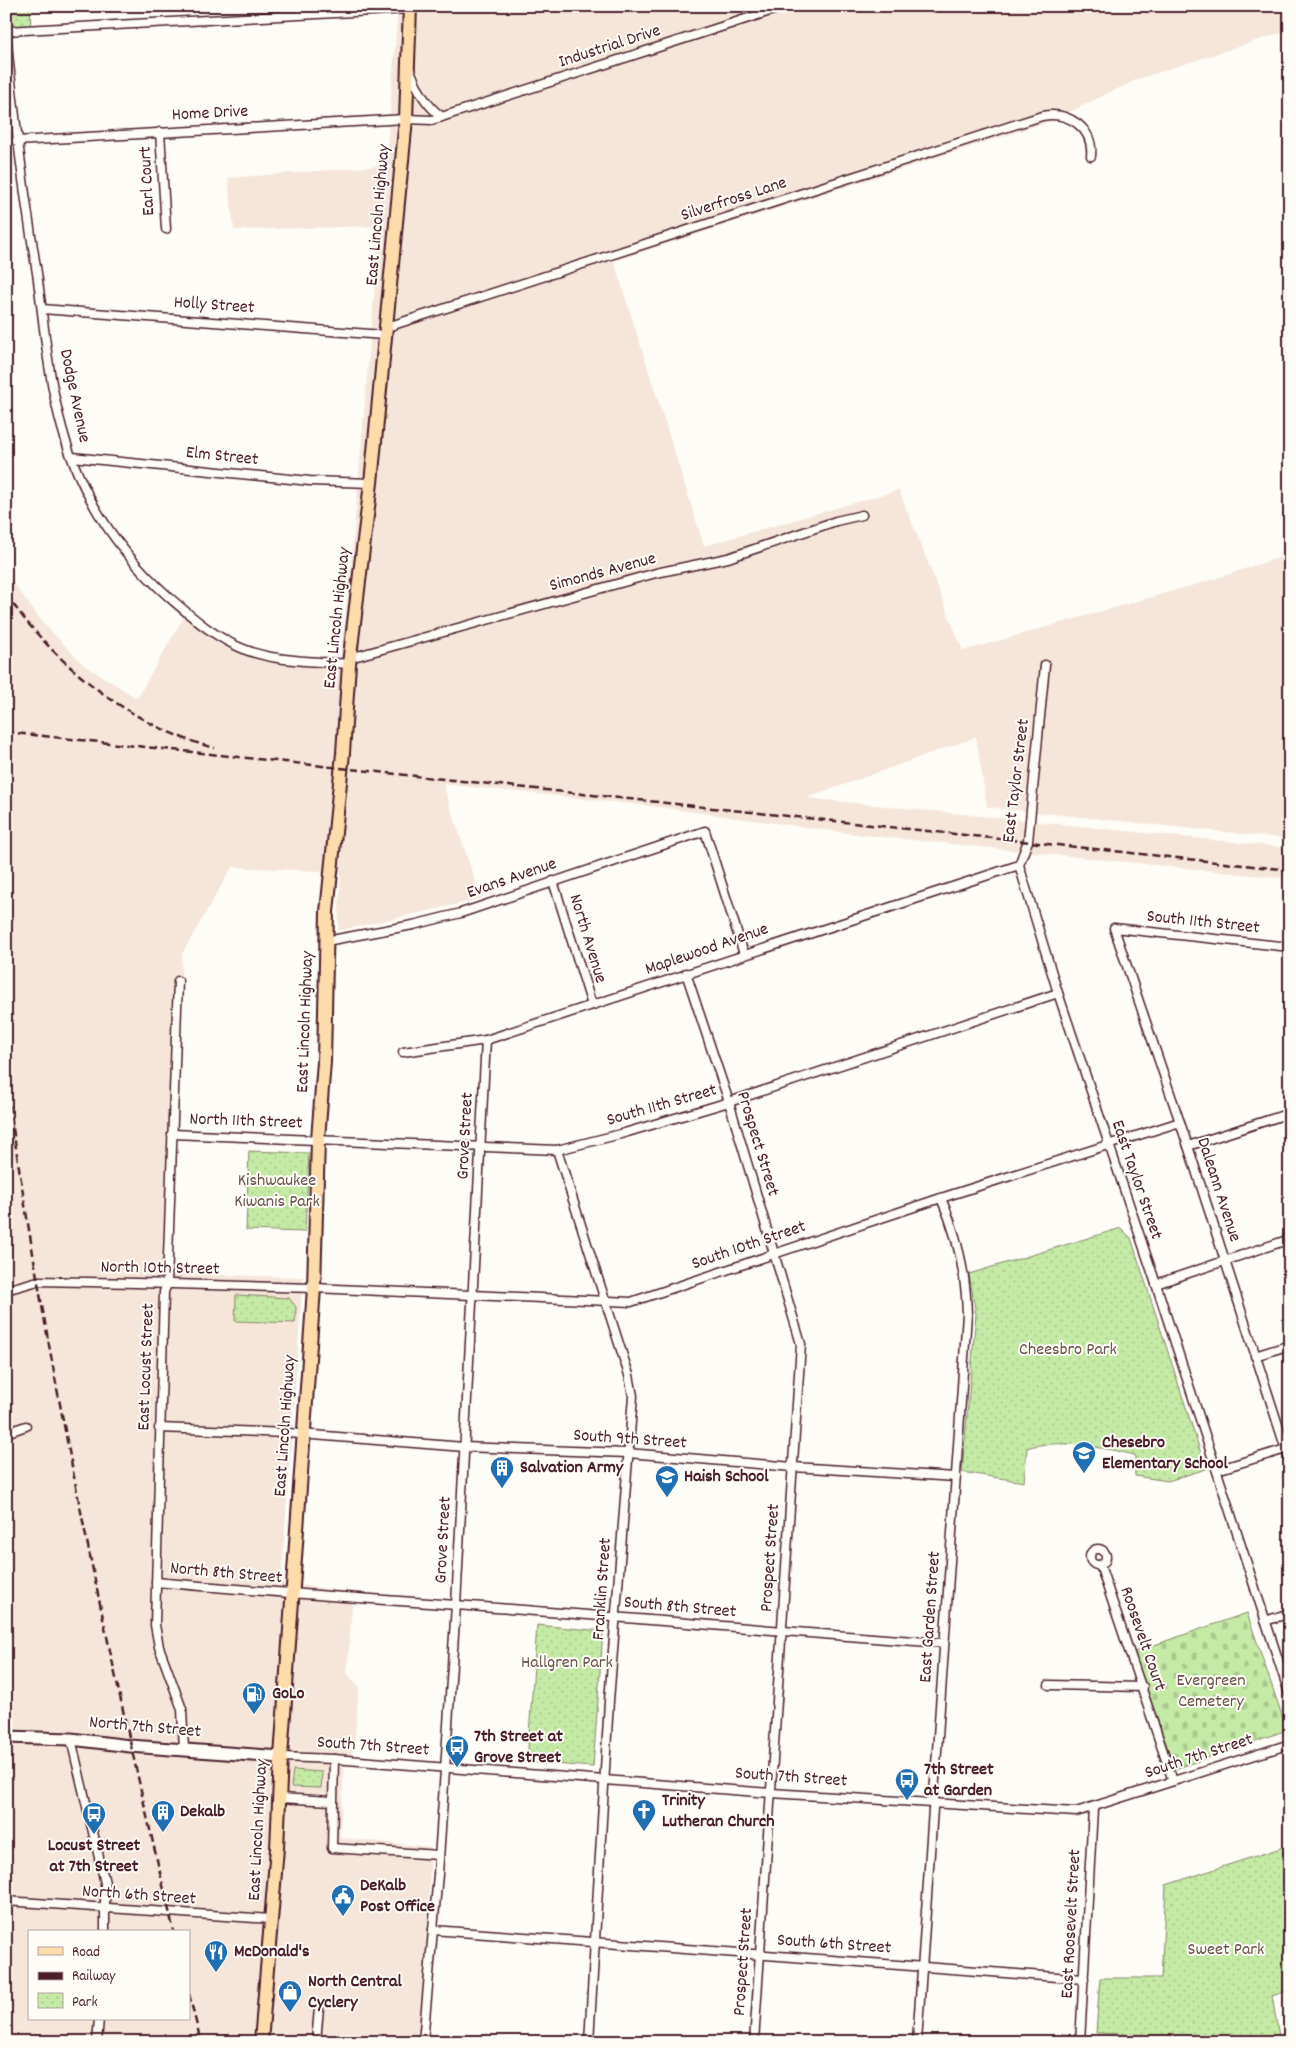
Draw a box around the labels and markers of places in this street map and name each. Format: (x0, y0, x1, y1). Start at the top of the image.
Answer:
place label: Chesebro Elementary School (1102, 1431, 1229, 1477)
school or university icon: Chesebro Elementary School (1071, 1440, 1097, 1474)
building icon: Salvation Army (489, 1455, 515, 1489)
place label: Salvation Army (520, 1456, 624, 1481)
school or university icon: Haish School (654, 1464, 680, 1498)
place label: Haish School (684, 1465, 769, 1490)
fuel station icon: GoLo (241, 1681, 267, 1715)
place label: GoLo (272, 1682, 304, 1707)
place label: 7th Street at Grove Street (474, 1725, 563, 1771)
bus stop icon: 7th Street at Grove Street (444, 1734, 470, 1768)
place label: 7th Street at Garden (924, 1758, 994, 1804)
bus stop icon: 7th Street at Garden (894, 1767, 920, 1801)
place label: Trinity Lutheran Church (662, 1789, 775, 1835)
church icon: Trinity Lutheran Church (631, 1798, 657, 1832)
building icon: Dekalb (150, 1799, 176, 1833)
place label: Dekalb (180, 1800, 225, 1825)
bus stop icon: Locust Street at 7th Street (81, 1801, 107, 1835)
place label: Locust Street at 7th Street (48, 1834, 141, 1880)
place label: DeKalb Post Office (360, 1874, 435, 1920)
public building icon: DeKalb Post Office (330, 1883, 356, 1917)
restaurant icon: McDonald's (203, 1939, 229, 1973)
place label: McDonald's (234, 1940, 310, 1965)
place label: North Central Cyclery (308, 1970, 402, 2016)
shop icon: North Central Cyclery (277, 1979, 303, 2013)

